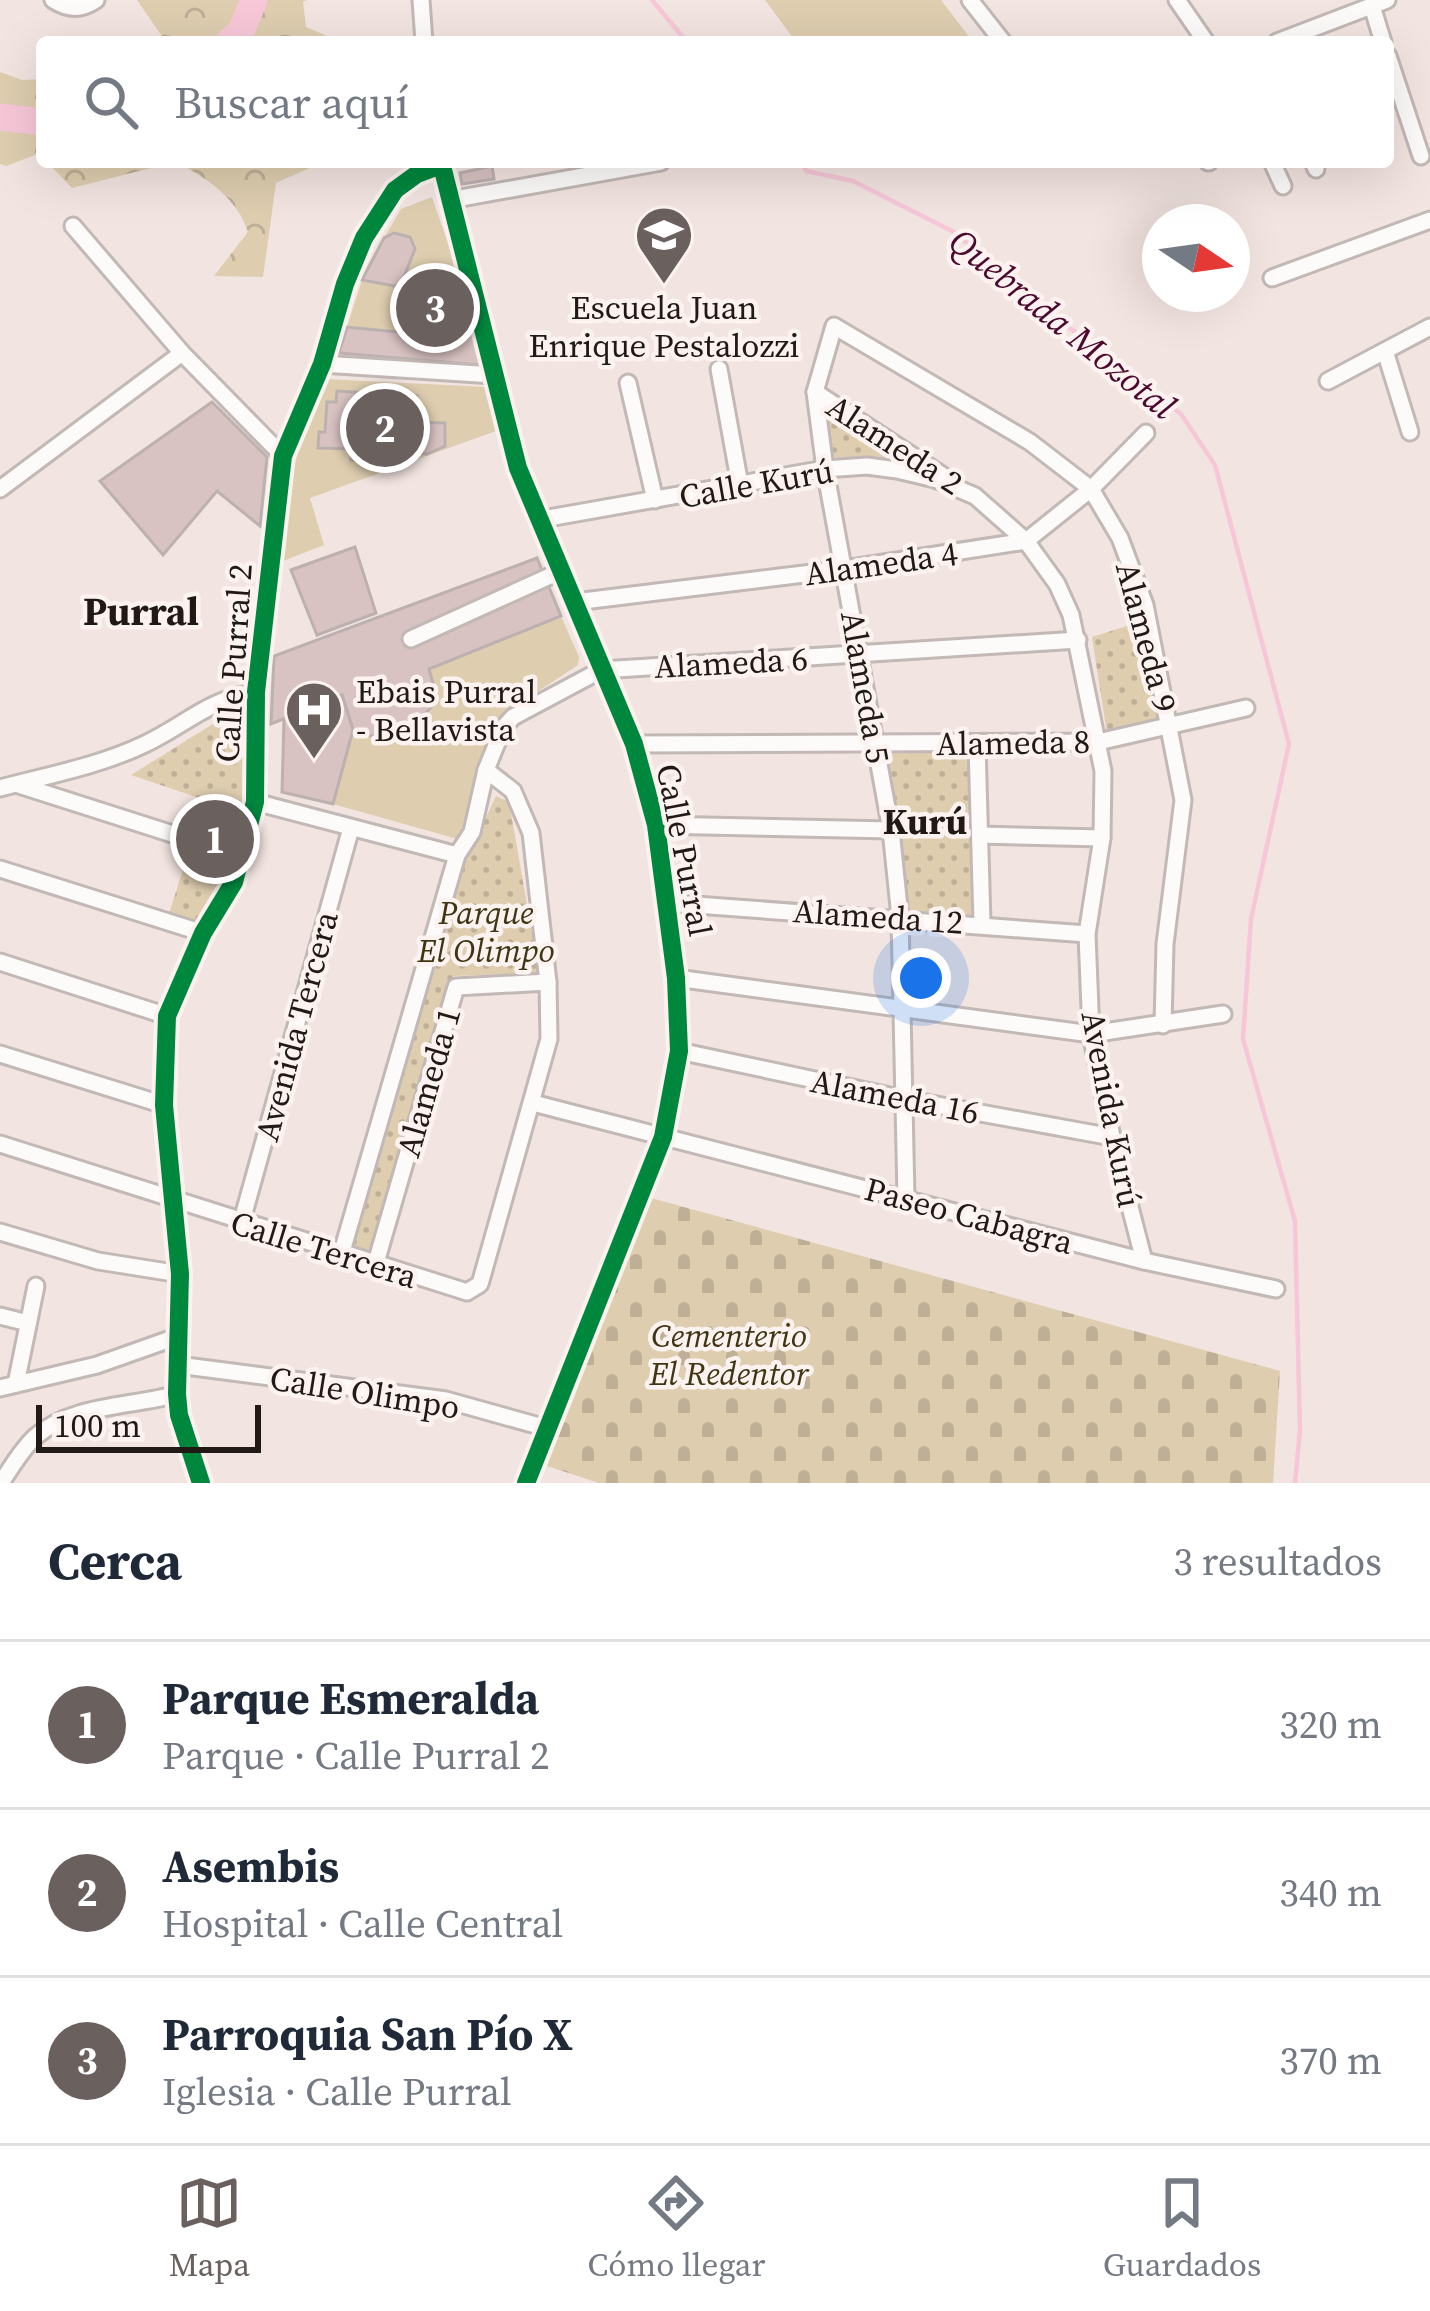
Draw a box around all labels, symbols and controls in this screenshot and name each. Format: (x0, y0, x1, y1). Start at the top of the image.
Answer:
search box (36, 36, 1394, 168)
icon: search (78, 69, 144, 135)
text: Buscar aquí (174, 71, 409, 133)
school or university icon: Escuela Juan Enrique Pestalozzi (633, 204, 695, 286)
north arrow (1142, 204, 1250, 312)
water label: Quebrada Mozotal (939, 217, 1186, 430)
pin: 3 (396, 263, 474, 353)
place label: Escuela Juan Enrique Pestalozzi (529, 285, 799, 368)
pin: 2 (346, 383, 424, 473)
street label: Alameda 2 (818, 384, 972, 505)
street label: Calle Kurú (676, 448, 837, 519)
street label: Alameda 4 (802, 530, 960, 596)
street label: Alameda 9 (1105, 557, 1188, 717)
street label: Calle Purral 2 (204, 562, 263, 764)
district label: Purral (83, 585, 199, 638)
street label: Alameda 5 (830, 607, 901, 767)
street label: Alameda 6 (653, 636, 809, 689)
place label: Ebais Purral - Bellavista (356, 669, 537, 752)
hospital icon: Ebais Purral - Bellavista (283, 679, 345, 761)
street label: Alameda 8 (936, 719, 1090, 766)
street label: Calle Purral (646, 760, 723, 940)
pin: 1 (176, 794, 254, 884)
district label: Kurú (883, 797, 967, 846)
street label: Alameda 12 (791, 888, 965, 945)
park label: Parque El Olimpo (416, 890, 555, 973)
street label: Avenida Tercera (244, 906, 349, 1146)
your location (891, 948, 951, 1008)
street label: Alameda 1 (386, 1002, 471, 1162)
street label: Avenida Kurú (1070, 1007, 1153, 1211)
street label: Alameda 16 (807, 1058, 983, 1135)
street label: Paseo Cabagra (860, 1166, 1078, 1265)
street label: Calle Tercera (225, 1200, 423, 1299)
park label: Cementerio El Redentor (648, 1313, 810, 1396)
street label: Calle Olimpo (267, 1355, 463, 1430)
scale bar (36, 1399, 261, 1452)
text: 100 m (54, 1403, 141, 1448)
text: Cerca (48, 1526, 182, 1596)
text: 3 resultados (1173, 1535, 1382, 1588)
text: Parque Esmeralda (162, 1667, 539, 1729)
text: 1 (76, 1698, 98, 1751)
text: 320 m (1279, 1698, 1382, 1751)
text: Parque · Calle Purral 2 (162, 1729, 550, 1782)
text: Asembis (162, 1835, 339, 1897)
text: 2 (76, 1866, 98, 1919)
text: 340 m (1279, 1866, 1382, 1919)
text: Hospital · Calle Central (162, 1897, 563, 1950)
text: Parroquia San Pío X (162, 2003, 573, 2065)
text: 3 (76, 2034, 98, 2087)
text: 370 m (1279, 2034, 1382, 2087)
text: Iglesia · Calle Purral (162, 2065, 512, 2118)
tab: Mapa (169, 2170, 250, 2287)
tab: Cómo llegar (587, 2170, 765, 2287)
tab: Guardados (1103, 2170, 1261, 2287)

